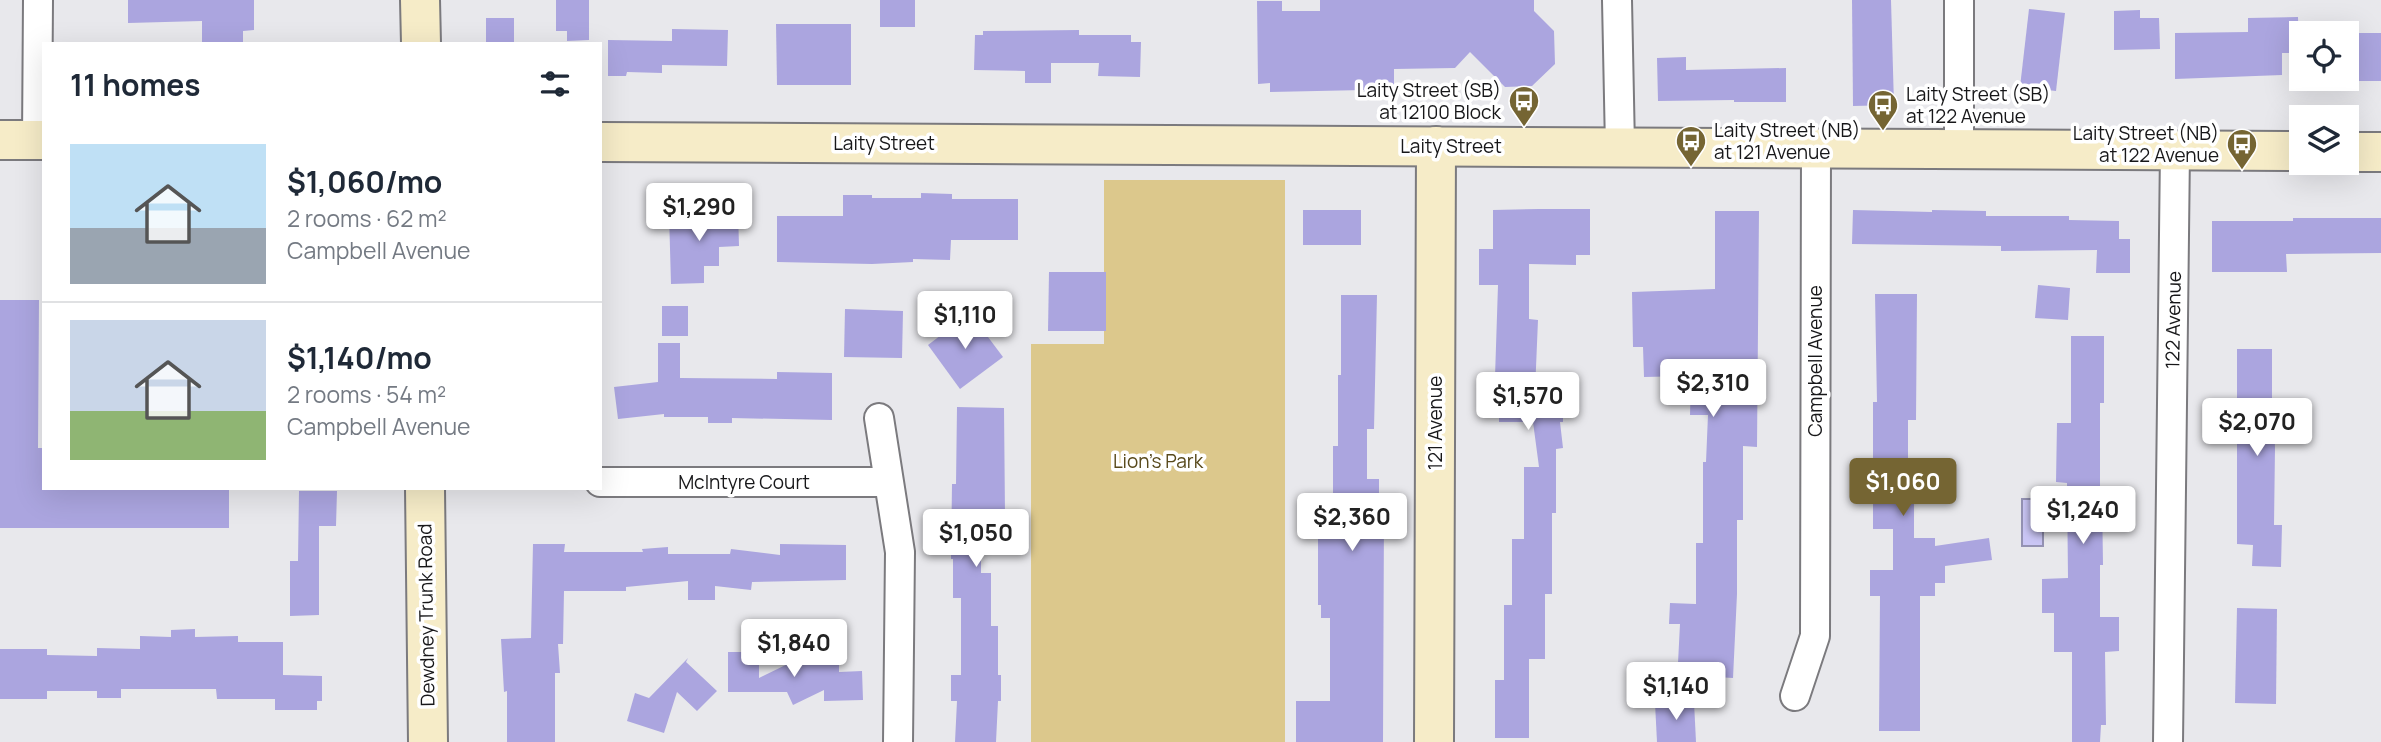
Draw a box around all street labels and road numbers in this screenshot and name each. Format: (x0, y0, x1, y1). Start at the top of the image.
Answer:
street label: Laity Street (833, 130, 935, 156)
street label: Laity Street (1400, 133, 1502, 159)
street label: 122 Avenue (2159, 271, 2187, 369)
street label: Campbell Avenue (1802, 285, 1828, 437)
street label: 121 Avenue (1422, 376, 1448, 470)
street label: McIntyre Court (678, 469, 810, 495)
street label: Dewdney Trunk Road (411, 523, 441, 707)

